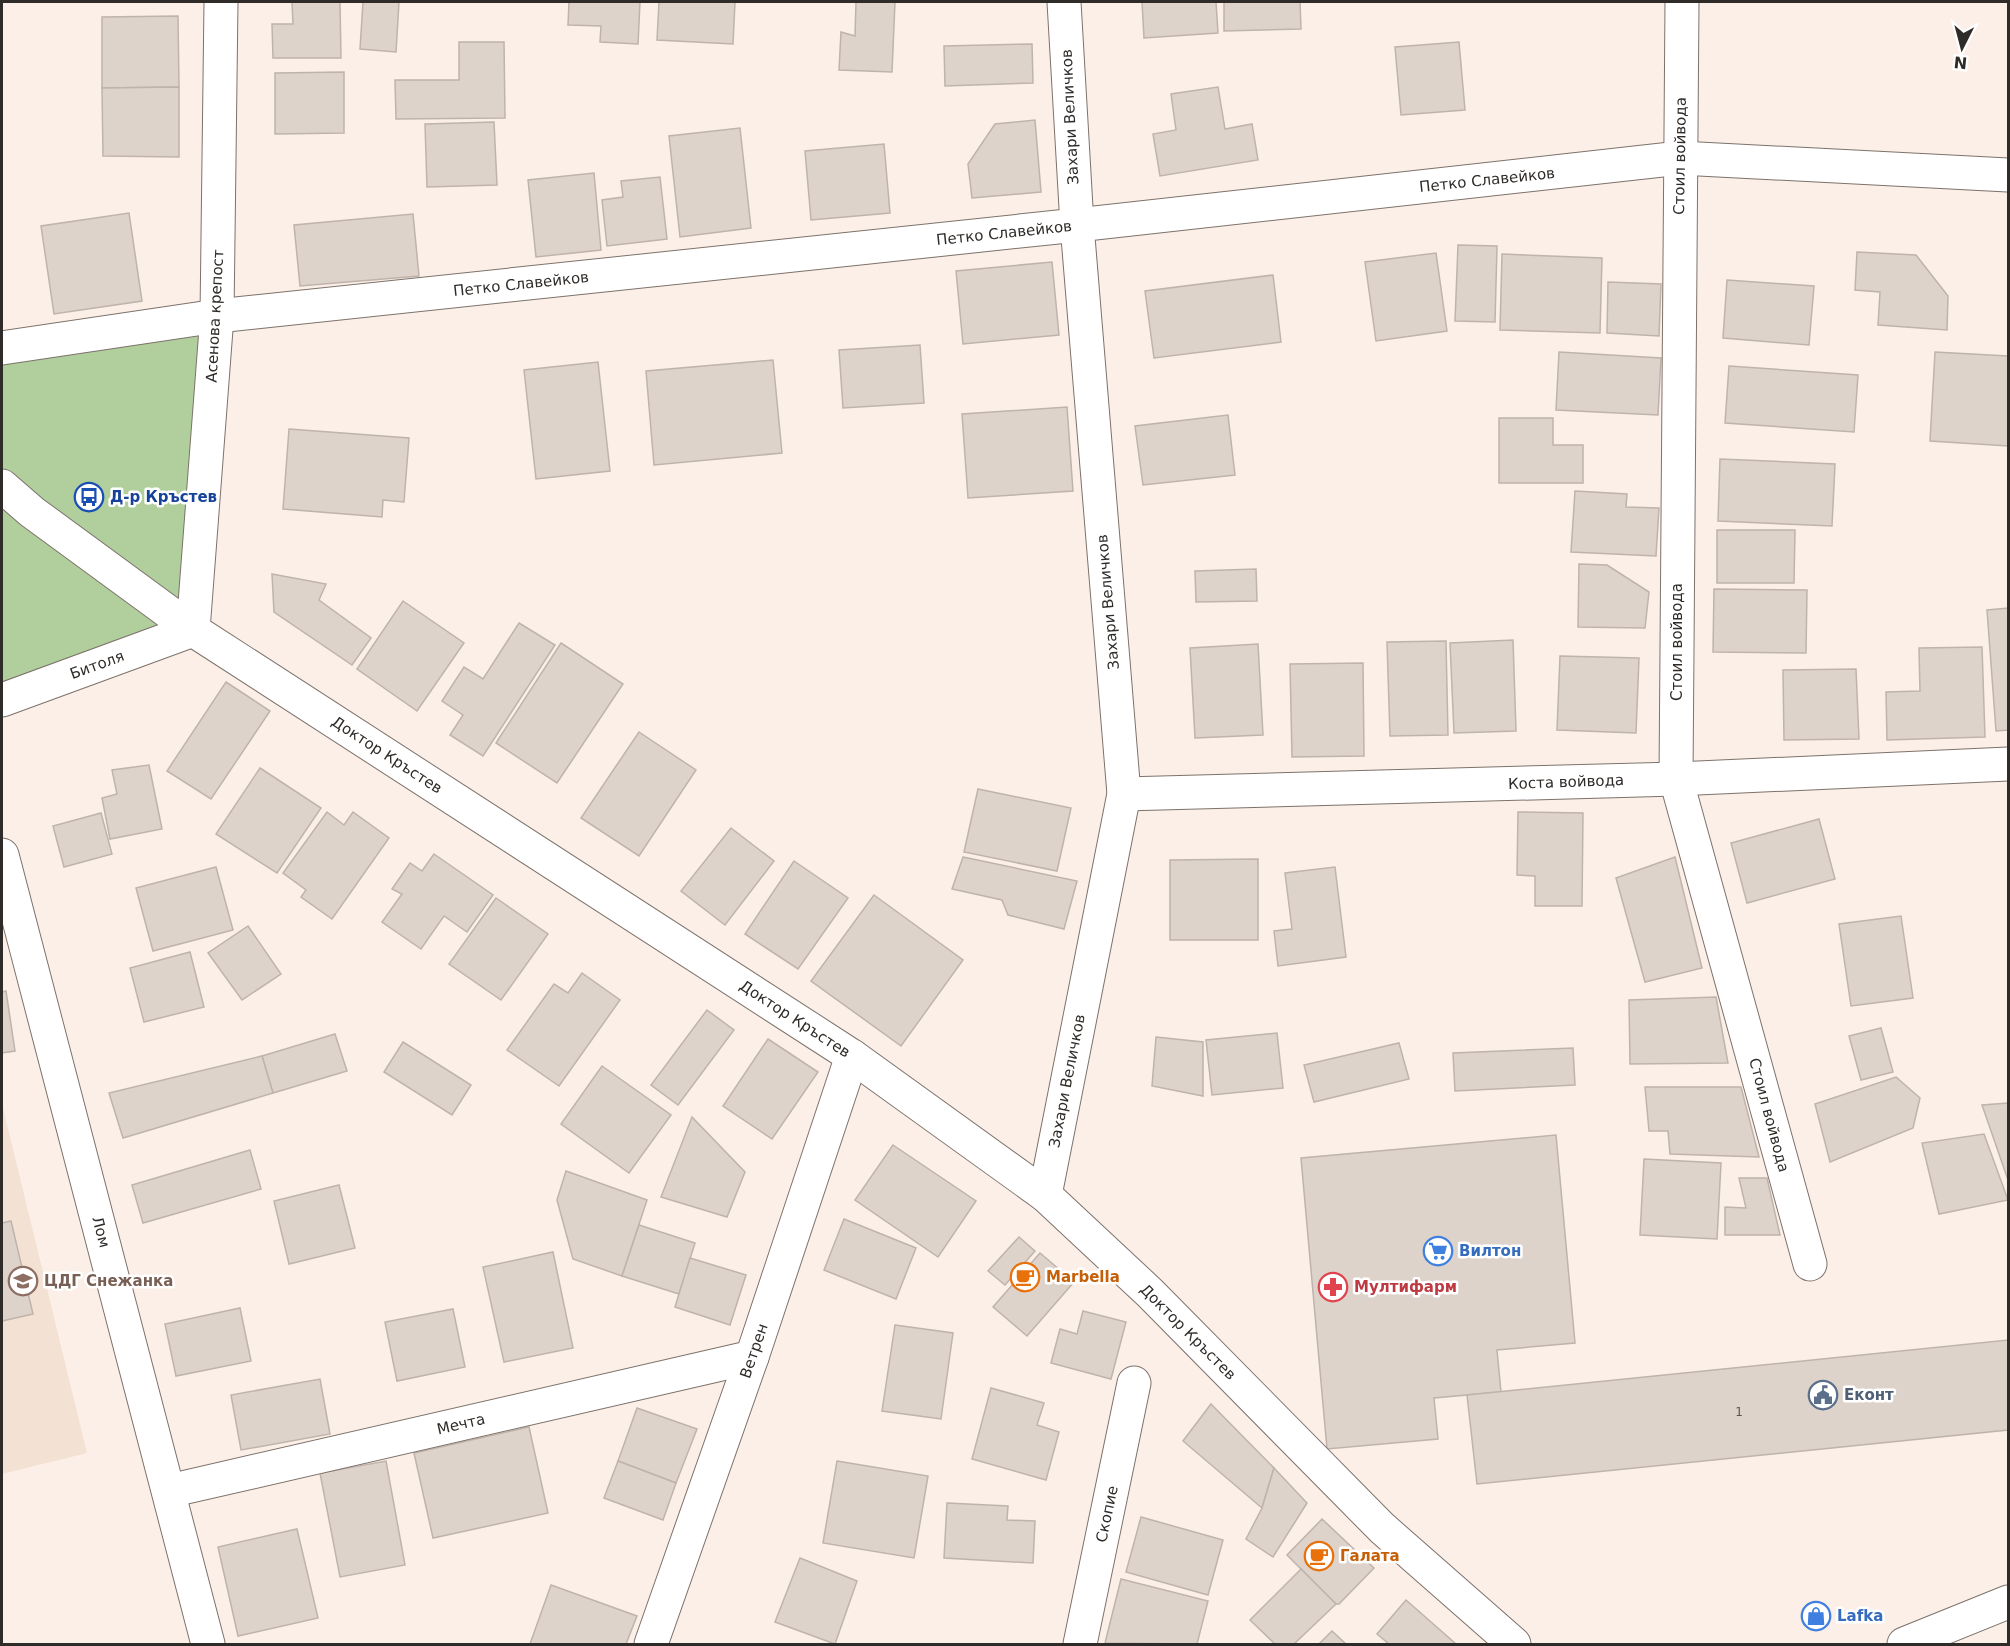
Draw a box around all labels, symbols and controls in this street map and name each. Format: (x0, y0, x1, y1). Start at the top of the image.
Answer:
north arrow (1932, 18, 1992, 78)
street label: Захари Величков (1057, 49, 1083, 185)
text: N (1953, 52, 1968, 73)
street label: Стоил войвода (1670, 97, 1690, 215)
street label: Петко Славейков (1418, 164, 1556, 196)
street label: Петко Славейков (935, 217, 1073, 249)
street label: Асенова крепост (203, 249, 227, 383)
street label: Петко Славейков (452, 268, 590, 300)
bus stop icon: Д-р Кръстев (73, 481, 105, 513)
place label: Д-р Кръстев (110, 488, 217, 506)
street label: Захари Величков (1093, 534, 1123, 670)
street label: Стоил войвода (1668, 583, 1686, 701)
street label: Битоля (67, 647, 127, 683)
street label: Доктор Кръстев (328, 713, 446, 797)
street label: Коста войвода (1508, 771, 1624, 793)
street label: Доктор Кръстев (736, 977, 854, 1061)
street label: Захари Величков (1045, 1013, 1089, 1149)
street label: Стоил войвода (1745, 1056, 1793, 1174)
street label: Лом (88, 1214, 114, 1250)
supermarket icon: Вилтон (1422, 1235, 1454, 1267)
place label: Вилтон (1459, 1242, 1521, 1260)
cafe icon: Marbella (1009, 1261, 1041, 1293)
school or university icon: ЦДГ Снежанка (7, 1265, 39, 1297)
place label: Marbella (1046, 1268, 1120, 1286)
pharmacy icon: Мултифарм (1317, 1271, 1349, 1303)
place label: ЦДГ Снежанка (44, 1272, 173, 1290)
place label: Мултифарм (1354, 1278, 1457, 1296)
street label: Доктор Кръстев (1136, 1280, 1240, 1384)
street label: Ветрен (736, 1321, 772, 1381)
public building icon: Еконт (1807, 1379, 1839, 1411)
place label: Еконт (1844, 1386, 1894, 1404)
house number: 1 (1735, 1405, 1743, 1419)
street label: Мечта (435, 1410, 487, 1438)
street label: Скопие (1092, 1484, 1122, 1544)
cafe icon: Галата (1303, 1540, 1335, 1572)
place label: Галата (1340, 1547, 1400, 1565)
shop icon: Lafka (1800, 1600, 1832, 1632)
place label: Lafka (1837, 1607, 1883, 1625)

